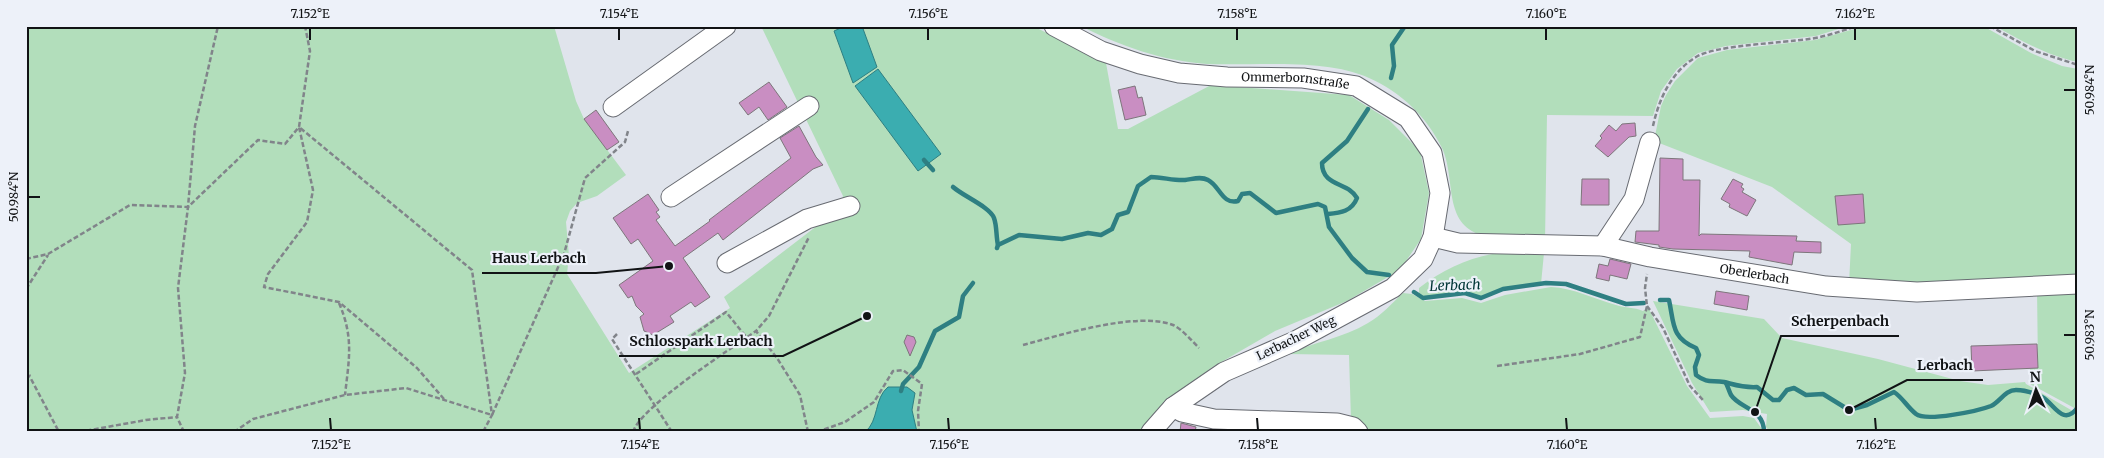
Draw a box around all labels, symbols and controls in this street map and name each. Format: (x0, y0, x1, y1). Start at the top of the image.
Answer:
text: 7.152°E (290, 6, 330, 21)
text: 7.154°E (600, 6, 639, 21)
text: 7.156°E (908, 6, 948, 21)
text: 7.158°E (1217, 6, 1257, 21)
text: 7.160°E (1526, 6, 1567, 21)
text: 7.162°E (1835, 6, 1875, 21)
text: 50.984°N (2082, 64, 2097, 115)
street label: Ommerbornstraße (1241, 69, 1350, 92)
text: 50.984°N (6, 171, 21, 222)
callout: Haus Lerbach (482, 244, 596, 273)
text: Haus Lerbach (492, 249, 587, 267)
street label: Oberlerbach (1719, 261, 1791, 287)
water label: Lerbach (1429, 275, 1481, 295)
callout: Scherpenbach (1781, 307, 1899, 336)
text: 50.983°N (2082, 309, 2097, 360)
street label: Lerbacher Weg (1254, 312, 1338, 363)
text: Scherpenbach (1791, 312, 1890, 330)
callout: Schlosspark Lerbach (619, 327, 783, 356)
text: Schlosspark Lerbach (629, 332, 773, 350)
callout: Lerbach (1907, 351, 1983, 380)
text: Lerbach (1917, 356, 1974, 374)
north arrow (2012, 366, 2062, 416)
text: N (2029, 368, 2041, 386)
text: 7.152°E (311, 437, 351, 452)
text: 7.154°E (621, 437, 660, 452)
text: 7.156°E (929, 437, 969, 452)
text: 7.158°E (1238, 437, 1278, 452)
text: 7.160°E (1547, 437, 1588, 452)
text: 7.162°E (1856, 437, 1896, 452)

